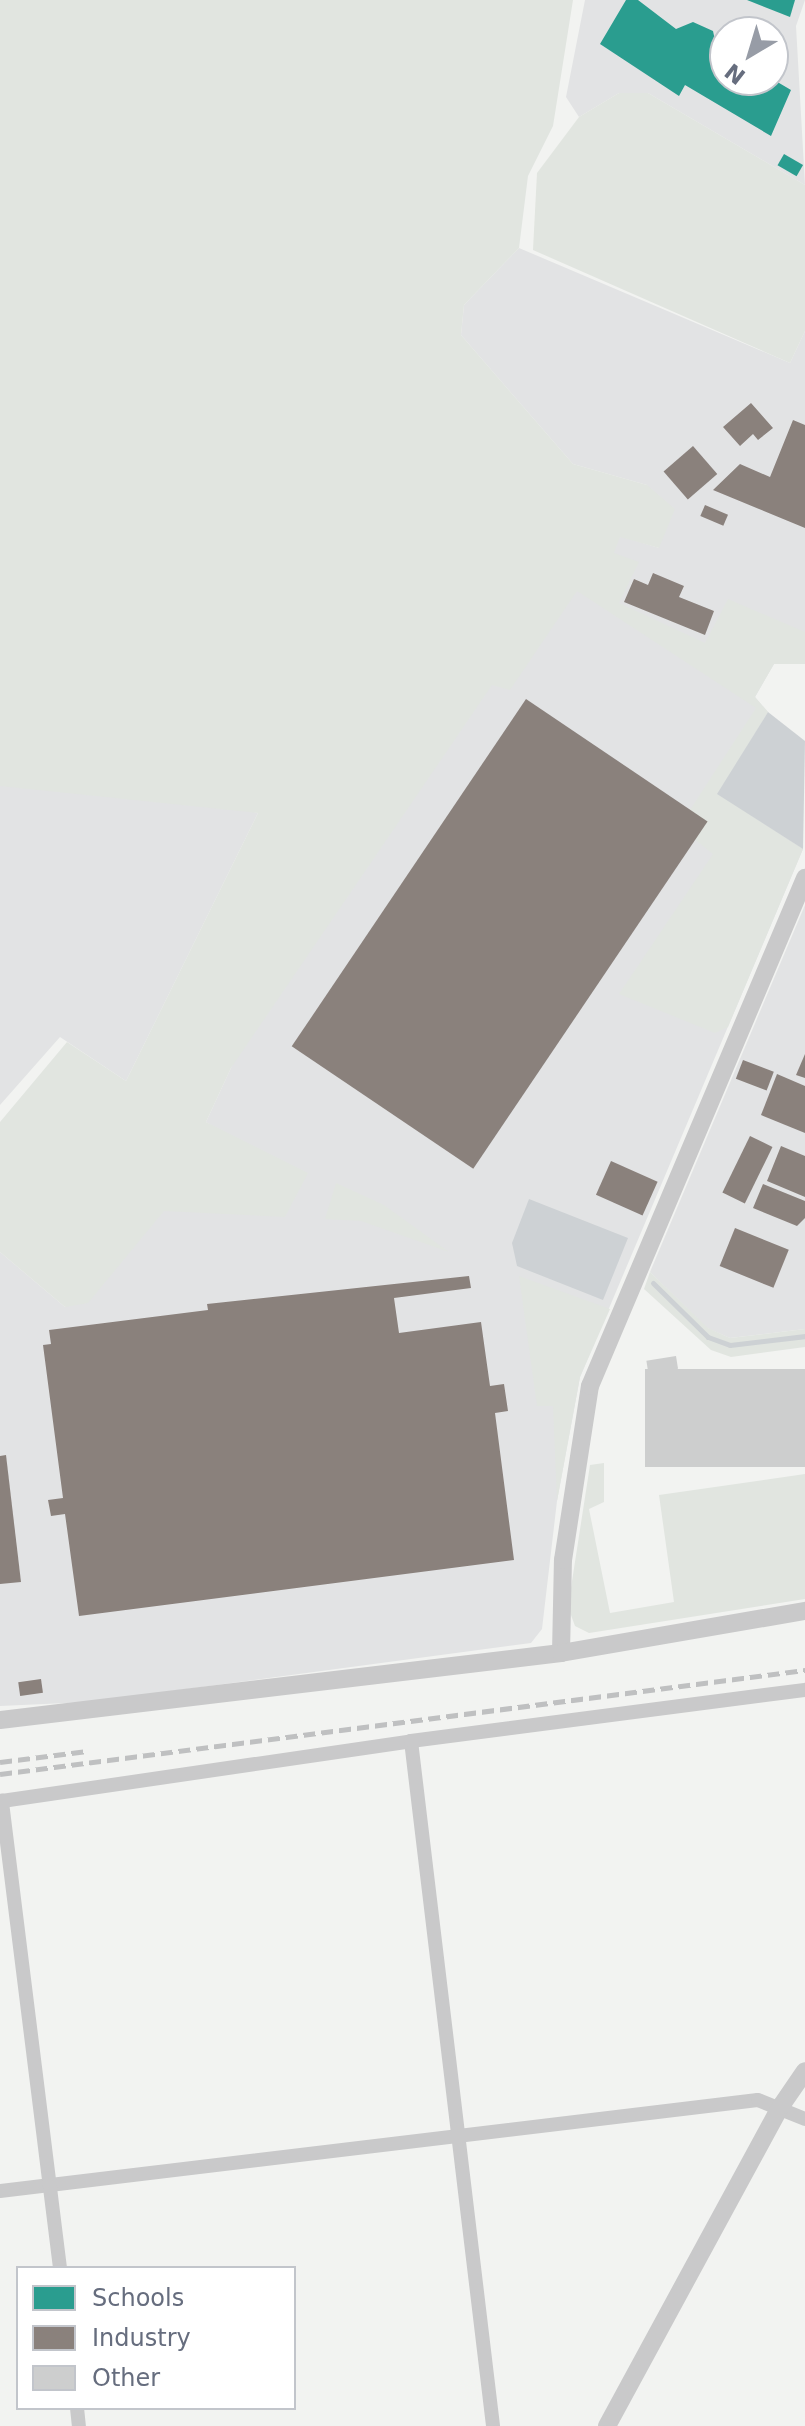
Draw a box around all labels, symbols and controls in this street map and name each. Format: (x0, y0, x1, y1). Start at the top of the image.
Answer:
north arrow (709, 16, 789, 96)
text: N (720, 58, 750, 89)
legend (16, 2266, 296, 2410)
text: Schools (92, 2284, 184, 2312)
text: Industry (92, 2324, 191, 2352)
text: Other (92, 2364, 160, 2392)

